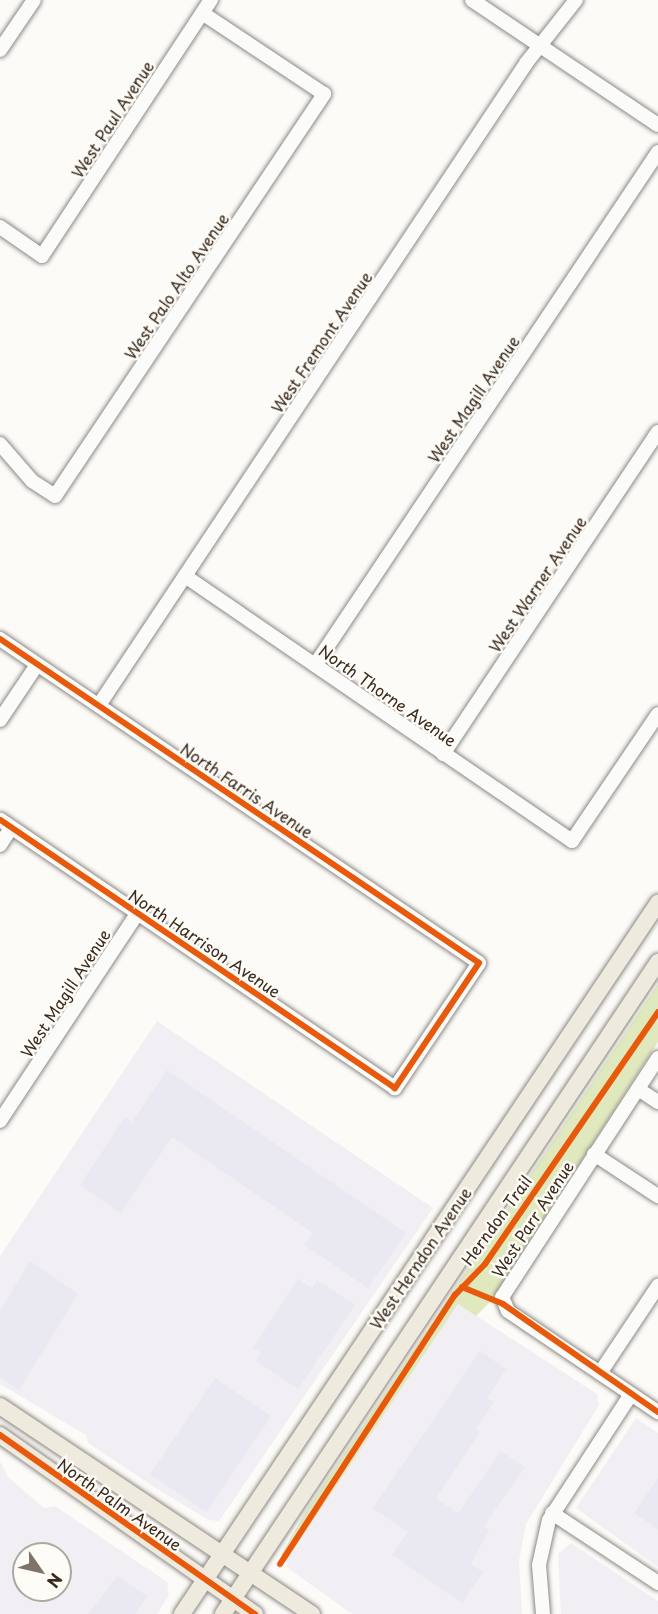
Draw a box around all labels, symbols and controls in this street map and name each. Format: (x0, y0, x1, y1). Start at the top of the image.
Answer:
street label: West Paul Avenue (67, 57, 157, 181)
street label: West Palo Alto Avenue (120, 209, 232, 363)
street label: West Fremont Avenue (267, 268, 375, 416)
street label: West Magill Avenue (423, 332, 523, 466)
street label: West Warner Avenue (484, 512, 590, 656)
street label: North Thorne Avenue (315, 640, 461, 750)
street label: North Farris Avenue (177, 739, 317, 841)
street label: North Harrison Avenue (126, 885, 284, 1001)
street label: West Magill Avenue (16, 925, 114, 1061)
street label: West Parr Avenue (487, 1157, 577, 1281)
street label: Herndon Trail (457, 1171, 535, 1269)
street label: West Herndon Avenue (365, 1183, 475, 1333)
street label: North Palm Avenue (54, 1454, 186, 1554)
north arrow (12, 1542, 72, 1602)
text: N (42, 1569, 69, 1593)

